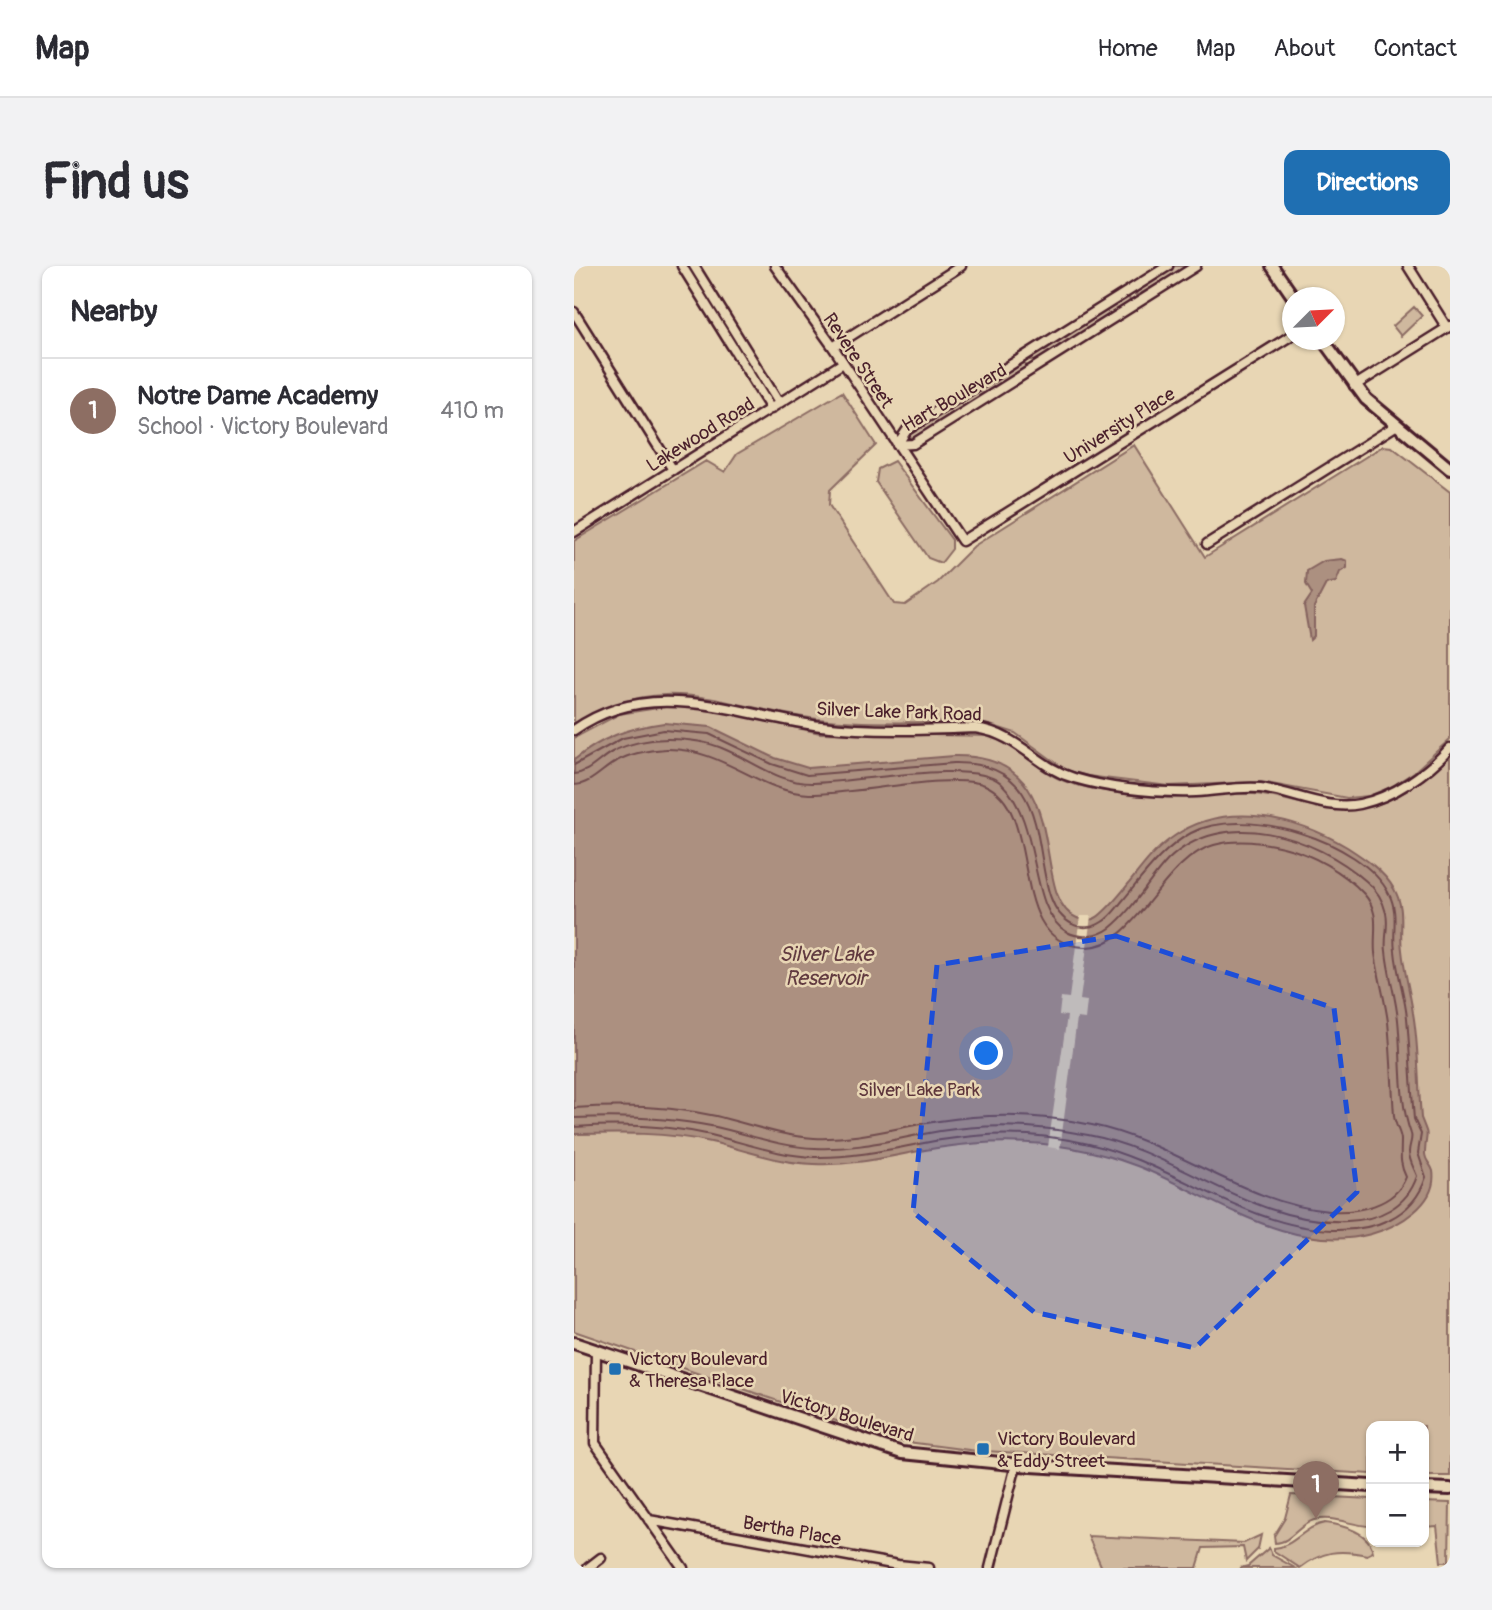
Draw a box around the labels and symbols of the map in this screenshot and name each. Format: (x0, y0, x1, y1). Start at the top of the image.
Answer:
north arrow (1282, 287, 1345, 350)
street label: Revere Street (818, 308, 899, 413)
street label: Hart Boulevard (898, 358, 1011, 437)
street label: University Place (1059, 382, 1180, 470)
street label: Lakewood Road (642, 392, 759, 478)
street label: Silver Lake Park Road (816, 697, 982, 727)
water label: Silver Lake Reservoir (779, 941, 875, 992)
your location (969, 1036, 1003, 1070)
park label: Silver Lake Park (858, 1078, 980, 1102)
place label: Victory Boulevard & Theresa Place (629, 1347, 768, 1393)
marker: Victory Boulevard & Theresa Place (607, 1361, 623, 1377)
street label: Victory Boulevard (777, 1384, 917, 1448)
place label: Victory Boulevard & Eddy Street (997, 1427, 1136, 1473)
marker: Victory Boulevard & Eddy Street (975, 1441, 991, 1457)
pin: 1 (1293, 1461, 1339, 1519)
street label: Bertha Place (741, 1511, 843, 1552)

